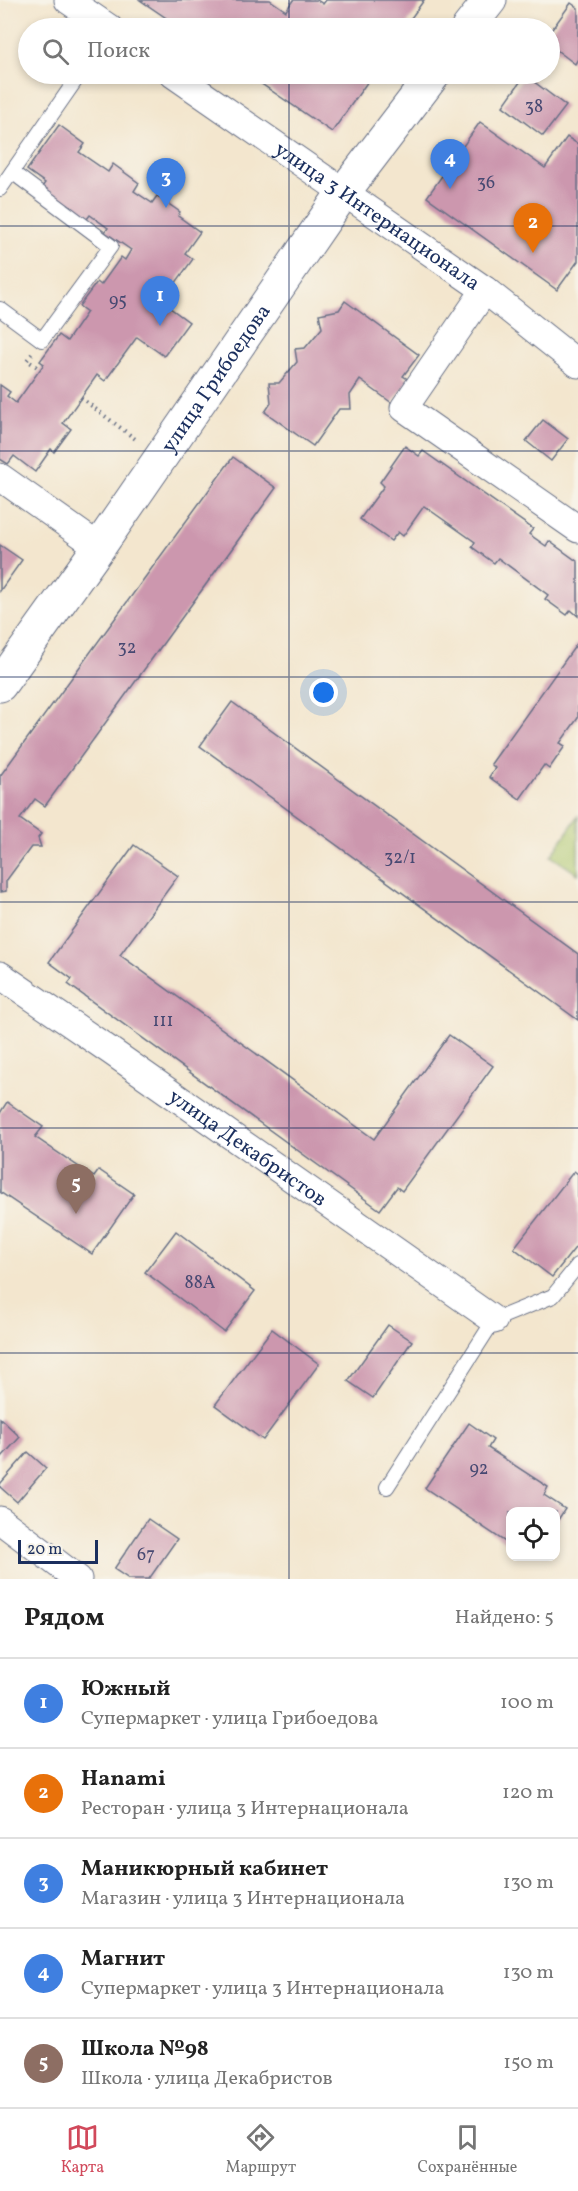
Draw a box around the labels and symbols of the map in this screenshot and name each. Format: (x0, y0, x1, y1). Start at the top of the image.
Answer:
house number: 38 (525, 95, 543, 120)
street label: улица 3 Интернационала (268, 136, 486, 298)
pin: 4 (430, 140, 470, 189)
pin: 3 (146, 158, 186, 208)
house number: 36 (477, 171, 495, 196)
pin: 2 (514, 204, 552, 253)
pin: 1 (140, 276, 180, 326)
house number: 95 (109, 289, 127, 314)
street label: улица Грибоедова (155, 299, 278, 459)
house number: 32 (118, 636, 136, 661)
your location (309, 678, 338, 707)
house number: 32/1 (384, 846, 416, 871)
house number: 111 (153, 1009, 173, 1034)
street label: улица Декабристов (162, 1083, 332, 1214)
pin: 5 (56, 1164, 96, 1214)
house number: 88А (185, 1271, 216, 1296)
house number: 92 (469, 1457, 489, 1482)
scale bar (18, 1537, 98, 1564)
house number: 67 (137, 1543, 155, 1568)

